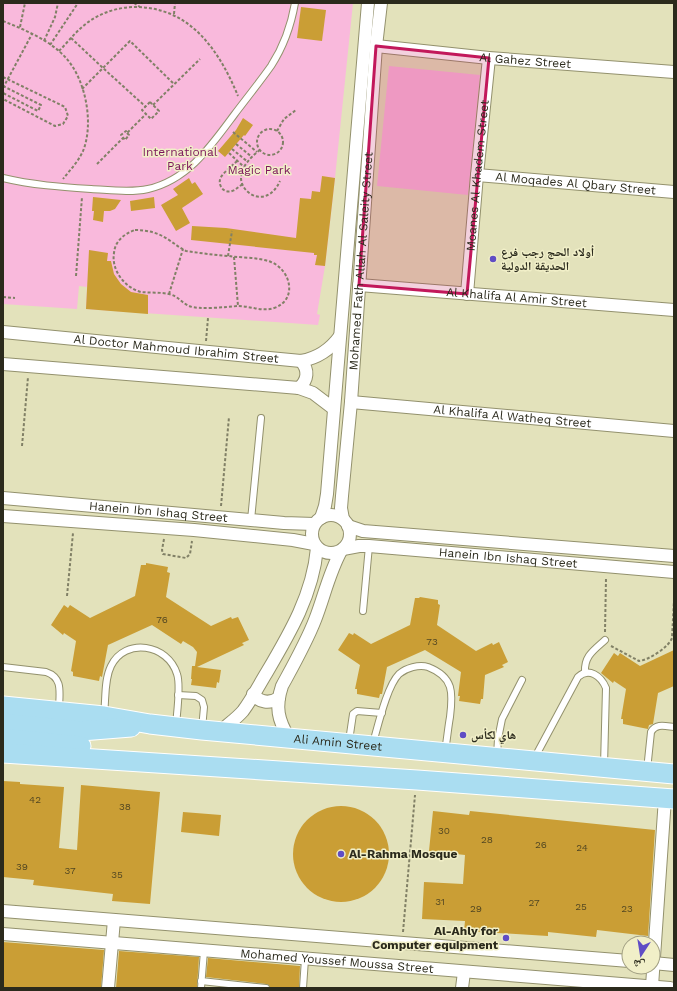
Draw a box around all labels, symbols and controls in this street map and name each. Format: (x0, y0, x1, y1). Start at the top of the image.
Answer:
street label: Al Gahez Street (479, 50, 572, 71)
street label: Moanes Al Khadem Street (464, 99, 492, 252)
park label: International Park (143, 145, 218, 173)
street label: Mohamed Fath Allah Al Saleity Street (346, 151, 376, 371)
park label: Magic Park (227, 163, 291, 177)
street label: Al Moqades Al Qbary Street (495, 170, 656, 197)
place label: أولاد الحج رجب فرع الحديقة الدولية (501, 245, 594, 273)
marker: أولاد الحج رجب فرع الحديقة الدولية (488, 254, 498, 264)
street label: Al Khalifa Al Amir Street (446, 285, 587, 310)
street label: Al Doctor Mahmoud Ibrahim Street (73, 332, 279, 366)
street label: Al Khalifa Al Watheq Street (433, 402, 592, 431)
street label: Hanein Ibn Ishaq Street (89, 499, 228, 525)
street label: Hanein Ibn Ishaq Street (438, 545, 578, 571)
house number: 76 (156, 614, 168, 625)
house number: 73 (426, 636, 438, 647)
place label: هاي لكأس (471, 728, 516, 745)
marker: هاي لكأس (458, 730, 468, 740)
street label: Ali Amin Street (293, 732, 383, 754)
house number: 42 (29, 794, 41, 805)
house number: 38 (119, 801, 131, 812)
house number: 30 (438, 825, 450, 836)
house number: 28 (481, 834, 493, 845)
house number: 26 (535, 839, 547, 850)
house number: 24 (576, 842, 588, 853)
place label: Al-Rahma Mosque (349, 847, 457, 861)
marker: Al-Rahma Mosque (336, 849, 346, 859)
house number: 39 (16, 861, 28, 872)
house number: 37 (64, 865, 76, 876)
house number: 35 (111, 869, 123, 880)
house number: 31 (435, 896, 445, 907)
house number: 27 (528, 897, 540, 908)
house number: 25 (575, 901, 587, 912)
house number: 29 (470, 903, 482, 914)
house number: 23 (621, 903, 633, 914)
place label: Al-Ahly for Computer equipment (372, 924, 499, 952)
marker: Al-Ahly for Computer equipment (501, 933, 511, 943)
north arrow (621, 935, 661, 975)
street label: Mohamed Youssef Moussa Street (240, 946, 434, 976)
text: ش (632, 956, 646, 972)

